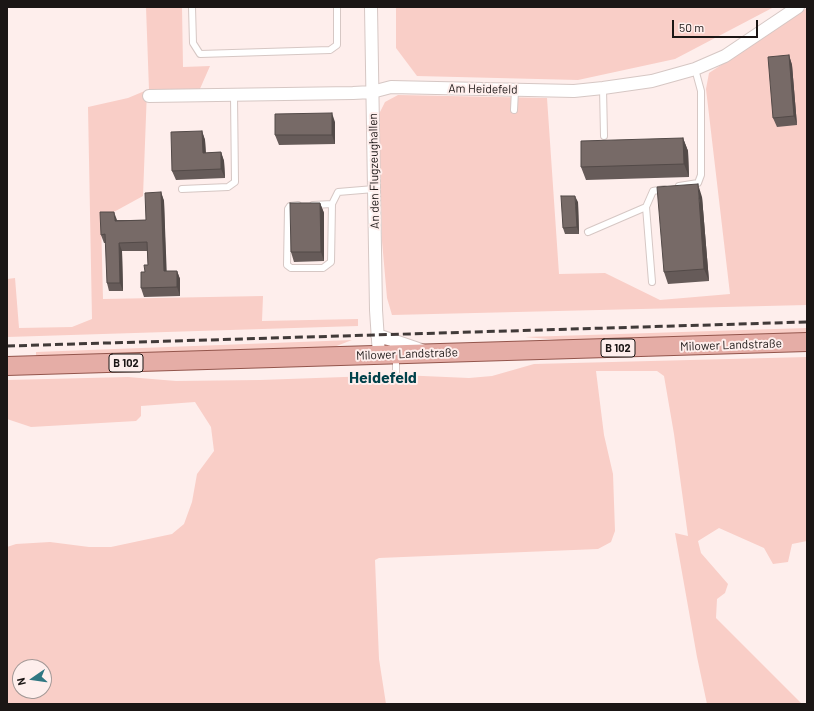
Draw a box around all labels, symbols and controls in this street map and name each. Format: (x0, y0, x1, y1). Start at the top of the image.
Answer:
scale bar (674, 12, 760, 38)
text: 50 m (679, 20, 704, 34)
street label: Am Heidefeld (448, 81, 518, 97)
street label: An den Flugzeughallen (366, 113, 382, 229)
street label: Milower Landstraße (680, 336, 782, 354)
road number: B 102 (601, 339, 635, 357)
street label: Milower Landstraße (356, 345, 458, 363)
road number: B 102 (109, 354, 143, 372)
district label: Heidefeld (349, 368, 417, 388)
north arrow (12, 659, 52, 699)
text: N (14, 677, 28, 687)

